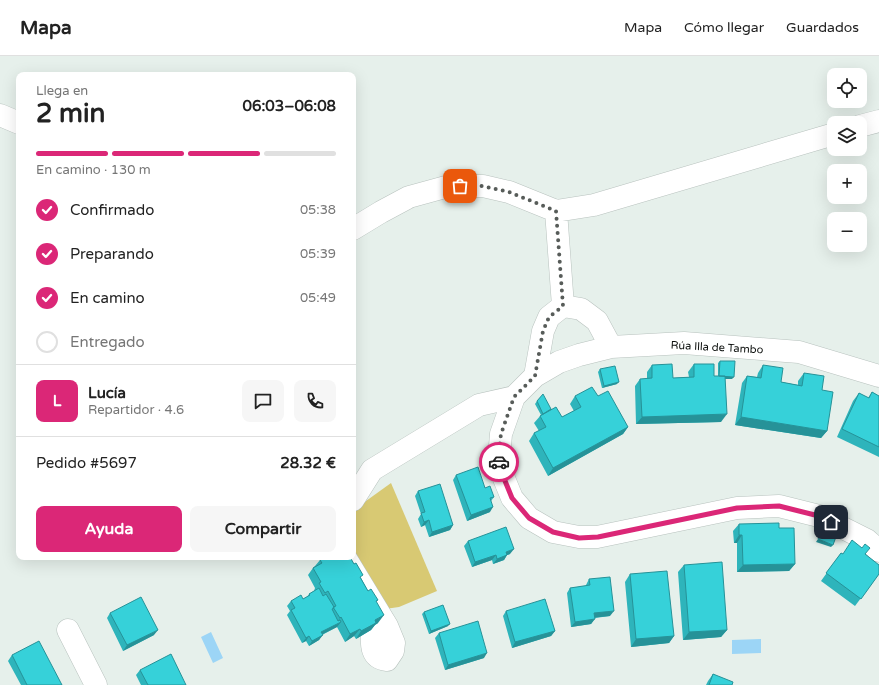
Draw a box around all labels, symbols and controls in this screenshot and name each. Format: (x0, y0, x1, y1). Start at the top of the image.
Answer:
text: Mapa (20, 17, 72, 39)
text: Mapa (624, 19, 662, 36)
text: Cómo llegar (684, 19, 764, 36)
text: Guardados (786, 19, 859, 36)
map controls (827, 68, 867, 252)
button: locate (827, 68, 867, 108)
text: Llega en (36, 83, 88, 99)
text: 06:03–06:08 (243, 97, 336, 115)
text: 2 min (36, 98, 105, 129)
button: layers (827, 116, 867, 156)
text: En camino · 130 m (36, 162, 151, 178)
button: + (827, 164, 867, 204)
pin (443, 169, 477, 203)
icon: bag (449, 175, 471, 197)
icon: check (36, 199, 58, 221)
text: Confirmado (70, 201, 154, 219)
text: 05:38 (300, 202, 336, 218)
button: − (827, 212, 867, 252)
icon: check (36, 243, 58, 265)
text: Preparando (70, 245, 154, 263)
text: 05:39 (300, 246, 336, 262)
icon: check (36, 287, 58, 309)
text: En camino (70, 289, 145, 307)
text: 05:49 (300, 290, 336, 306)
text: Entregado (70, 333, 145, 351)
street label: Rúa Illa de Tambo (670, 339, 764, 356)
button: chat (242, 380, 284, 422)
button: phone (294, 380, 336, 422)
text: Lucía (88, 384, 126, 402)
text: L (53, 392, 61, 410)
text: Repartidor · 4.6 (88, 402, 184, 418)
courier (479, 442, 519, 482)
icon: car (488, 451, 510, 473)
text: Pedido #5697 (36, 454, 137, 472)
text: 28.32 € (280, 454, 336, 472)
pin (814, 505, 848, 539)
button: Ayuda (36, 506, 182, 552)
button: Compartir (190, 506, 336, 552)
icon: home (820, 511, 842, 533)

